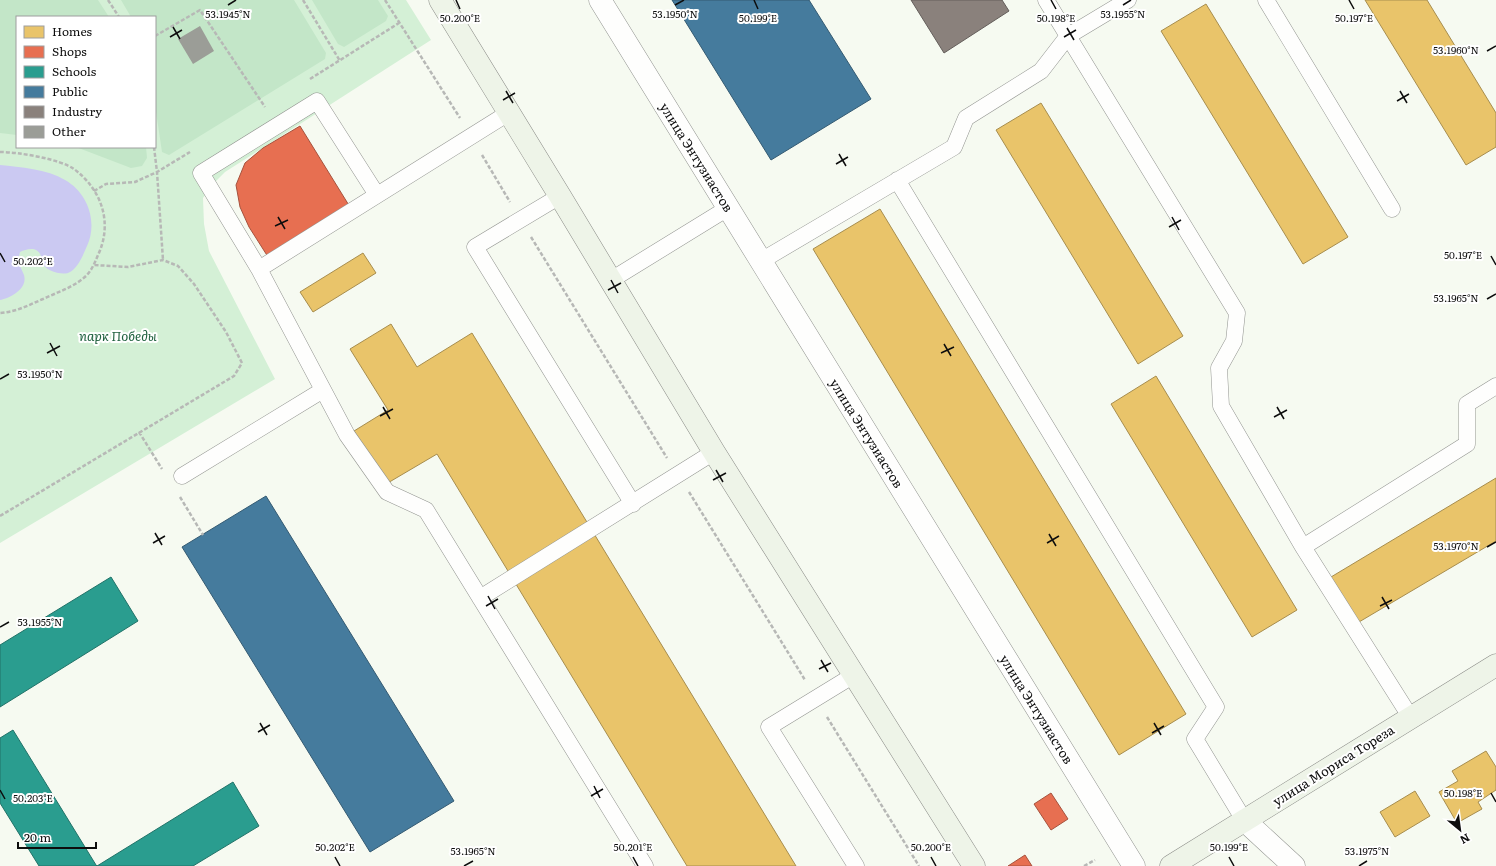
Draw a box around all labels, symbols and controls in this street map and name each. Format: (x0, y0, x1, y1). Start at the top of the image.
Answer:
text: 53.1945°N (205, 6, 251, 21)
text: 53.1950°N (652, 6, 698, 21)
text: 53.1955°N (1101, 6, 1145, 21)
text: 50.200°E (440, 10, 480, 25)
text: 50.199°E (739, 10, 777, 25)
text: 50.198°E (1037, 10, 1075, 25)
text: 50.197°E (1335, 10, 1373, 25)
legend (16, 16, 156, 148)
text: Homes (52, 22, 92, 40)
text: Shops (52, 42, 87, 60)
text: 53.1960°N (1433, 42, 1479, 57)
text: Schools (52, 62, 97, 80)
text: Public (52, 82, 88, 100)
street label: улица Энтузиастов (656, 99, 738, 215)
text: Industry (52, 102, 102, 120)
text: Other (52, 122, 86, 140)
text: 50.197°E (1444, 247, 1482, 262)
text: 50.202°E (13, 253, 53, 268)
text: 53.1965°N (1433, 290, 1479, 305)
park label: парк Победы (79, 326, 157, 345)
text: 53.1950°N (17, 366, 63, 381)
street label: улица Энтузиастов (826, 375, 908, 491)
text: 53.1970°N (1433, 538, 1479, 553)
text: 53.1955°N (18, 614, 62, 629)
street label: улица Энтузиастов (996, 651, 1078, 767)
street label: улица Мориса Тореза (1268, 720, 1398, 810)
text: 50.198°E (1444, 785, 1482, 800)
text: 50.203°E (13, 790, 53, 805)
north arrow (1440, 810, 1480, 850)
scale bar (18, 824, 96, 850)
text: 20 m (24, 828, 51, 846)
text: N (1457, 830, 1473, 849)
text: 50.202°E (315, 839, 355, 854)
text: 50.201°E (614, 839, 652, 854)
text: 50.200°E (911, 839, 951, 854)
text: 50.199°E (1210, 839, 1248, 854)
text: 53.1965°N (450, 843, 496, 858)
text: 53.1975°N (1345, 843, 1389, 858)

